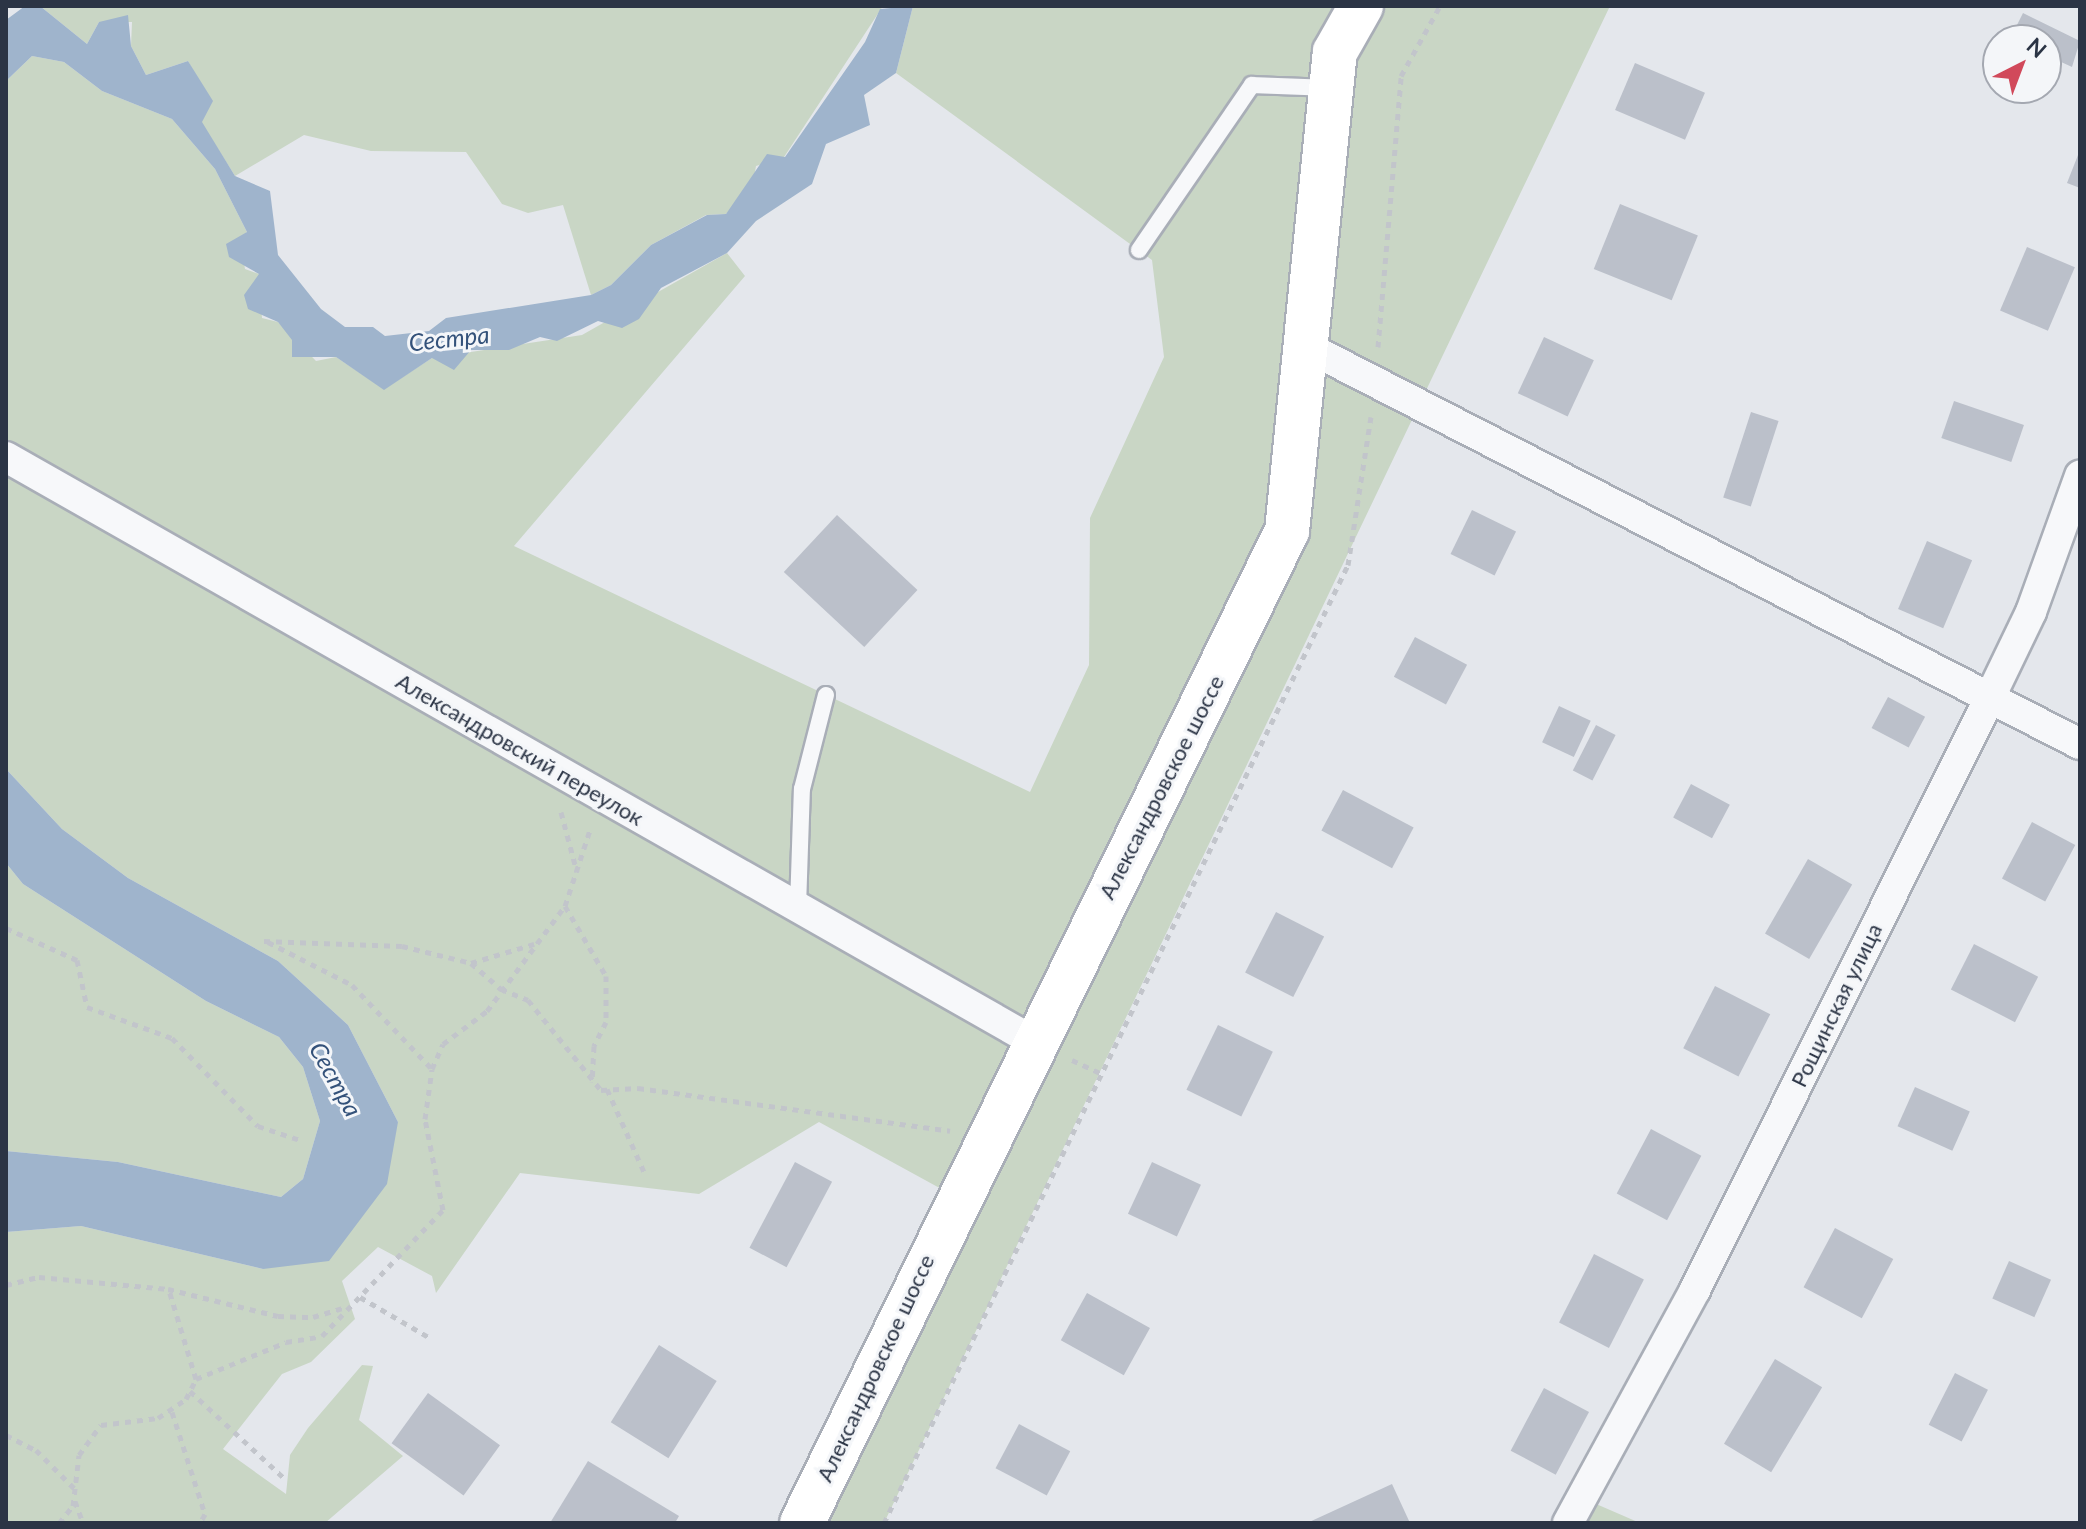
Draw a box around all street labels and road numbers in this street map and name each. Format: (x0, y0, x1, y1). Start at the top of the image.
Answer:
street label: Александровский переулок (392, 667, 648, 831)
street label: Александровское шоссе (1093, 671, 1229, 903)
street label: Рощинская улица (1785, 919, 1887, 1091)
street label: Александровское шоссе (811, 1250, 939, 1486)

